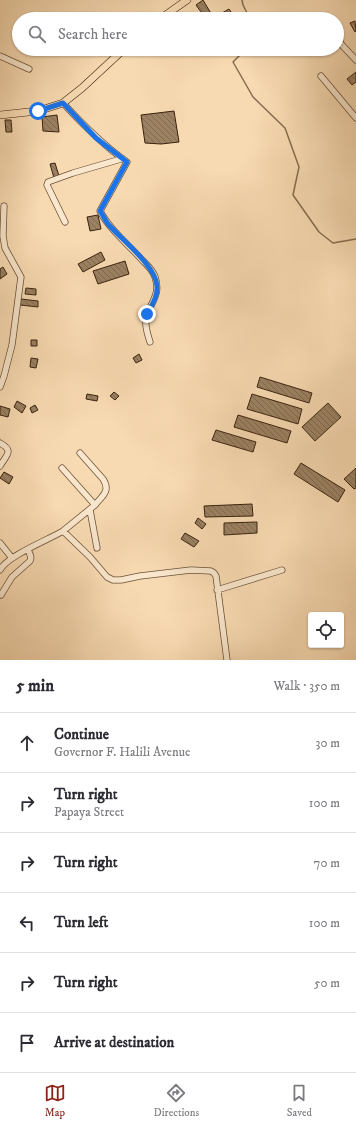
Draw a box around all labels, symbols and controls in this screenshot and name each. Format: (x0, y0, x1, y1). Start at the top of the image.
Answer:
search box (12, 12, 344, 56)
icon: search (26, 23, 48, 45)
text: Search here (58, 25, 127, 44)
route start (29, 102, 47, 120)
route end (138, 305, 156, 323)
map controls (308, 612, 344, 648)
button: locate (308, 612, 344, 648)
text: 5 min (16, 675, 54, 697)
text: Walk · 350 m (273, 678, 340, 694)
text: Continue (54, 725, 109, 744)
icon: ahead (16, 732, 38, 754)
text: 30 m (316, 735, 340, 751)
text: Governor F. Halili Avenue (54, 744, 190, 760)
text: Turn right (54, 785, 117, 804)
icon: right (16, 792, 38, 814)
text: 100 m (309, 795, 340, 811)
text: Papaya Street (54, 804, 124, 820)
icon: right (16, 852, 38, 874)
text: Turn right (54, 853, 117, 872)
text: 70 m (314, 855, 340, 871)
icon: left (16, 912, 38, 934)
text: Turn left (54, 913, 108, 932)
text: 100 m (309, 915, 340, 931)
icon: right (16, 972, 38, 994)
text: Turn right (54, 973, 117, 992)
text: 50 m (314, 975, 340, 991)
icon: arrive (16, 1032, 38, 1054)
text: Arrive at destination (54, 1033, 174, 1052)
tab: Map (44, 1082, 66, 1120)
tab: Directions (154, 1082, 199, 1120)
tab: Saved (287, 1082, 312, 1120)

